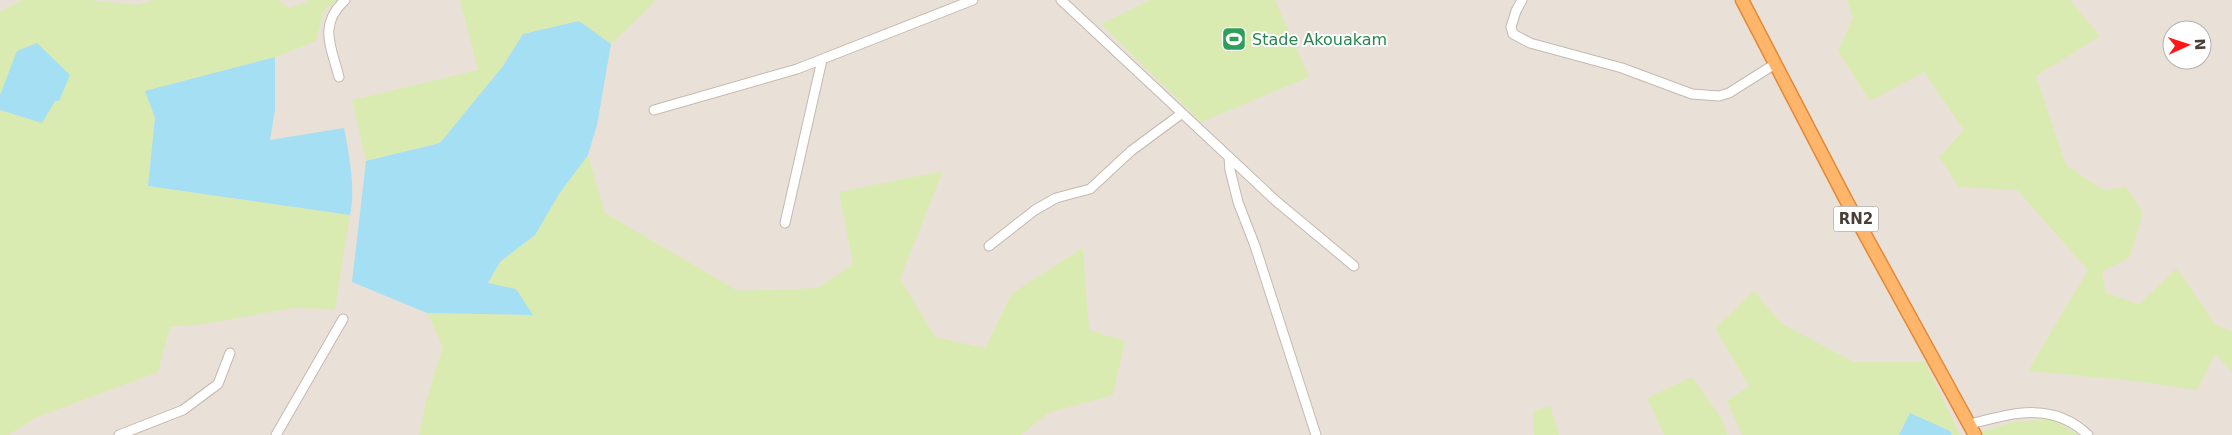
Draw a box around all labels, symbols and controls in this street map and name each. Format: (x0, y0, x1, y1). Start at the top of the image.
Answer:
north arrow (2162, 20, 2212, 70)
sports icon: Stade Akouakam (1221, 26, 1247, 52)
place label: Stade Akouakam (1252, 30, 1387, 49)
text: N (2192, 38, 2208, 51)
road number: RN2 (1834, 206, 1878, 232)

